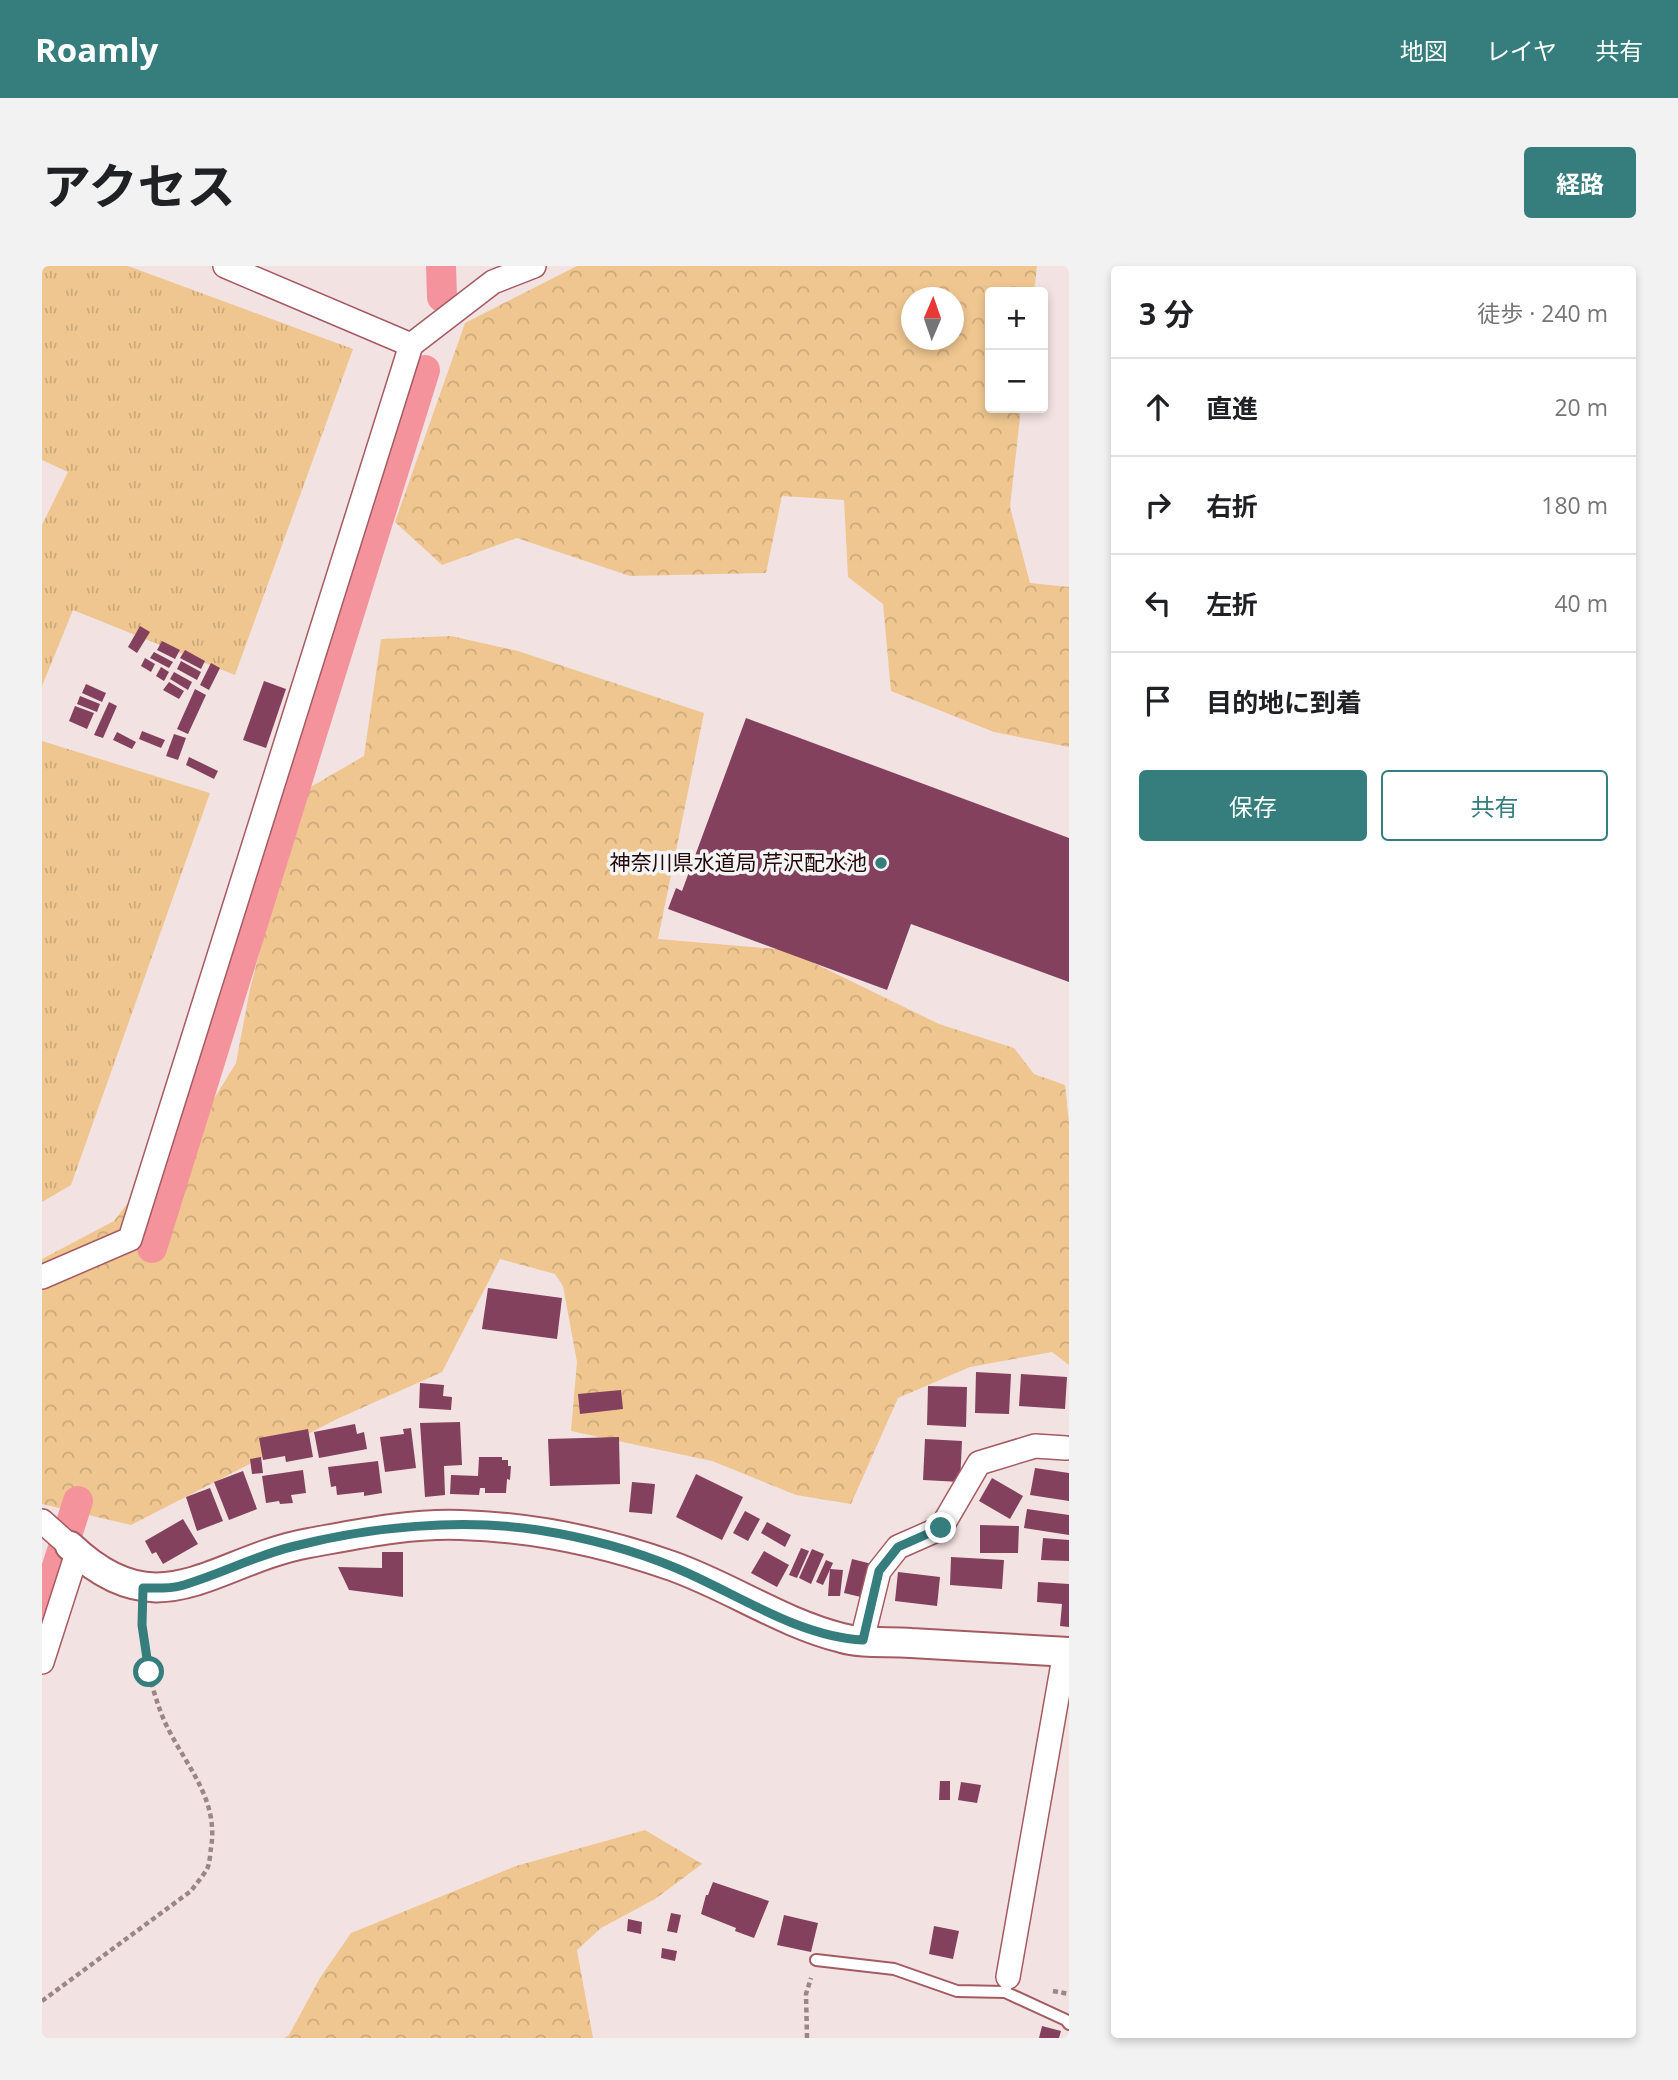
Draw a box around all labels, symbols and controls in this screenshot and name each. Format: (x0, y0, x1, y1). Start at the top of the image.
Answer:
text: Roamly (35, 27, 158, 72)
text: 地図 (1400, 34, 1448, 67)
text: レイヤ (1486, 34, 1557, 67)
text: 共有 (1595, 34, 1643, 67)
button: 経路 (1524, 147, 1636, 218)
text: アクセス (42, 152, 236, 218)
north arrow (901, 287, 964, 350)
map controls (985, 287, 1048, 413)
button: + (985, 287, 1048, 350)
text: 3 分 (1139, 293, 1194, 334)
text: 徒歩 · 240 m (1477, 297, 1608, 329)
button: − (985, 350, 1048, 413)
icon: ahead (1139, 388, 1177, 426)
text: 直進 (1206, 390, 1258, 426)
text: 20 m (1554, 391, 1608, 423)
icon: right (1139, 486, 1177, 524)
text: 右折 (1206, 488, 1258, 524)
text: 180 m (1541, 489, 1608, 521)
icon: left (1139, 584, 1177, 622)
text: 左折 (1206, 586, 1258, 622)
text: 40 m (1554, 587, 1608, 619)
icon: arrive (1139, 682, 1177, 720)
text: 目的地に到着 (1206, 684, 1362, 720)
button: 保存 (1139, 770, 1367, 841)
button: 共有 (1381, 770, 1608, 841)
place label: 神奈川県水道局 芹沢配水池 (610, 848, 867, 876)
marker: 神奈川県水道局 芹沢配水池 (873, 855, 889, 871)
route end (925, 1512, 956, 1543)
route start (133, 1656, 164, 1687)

